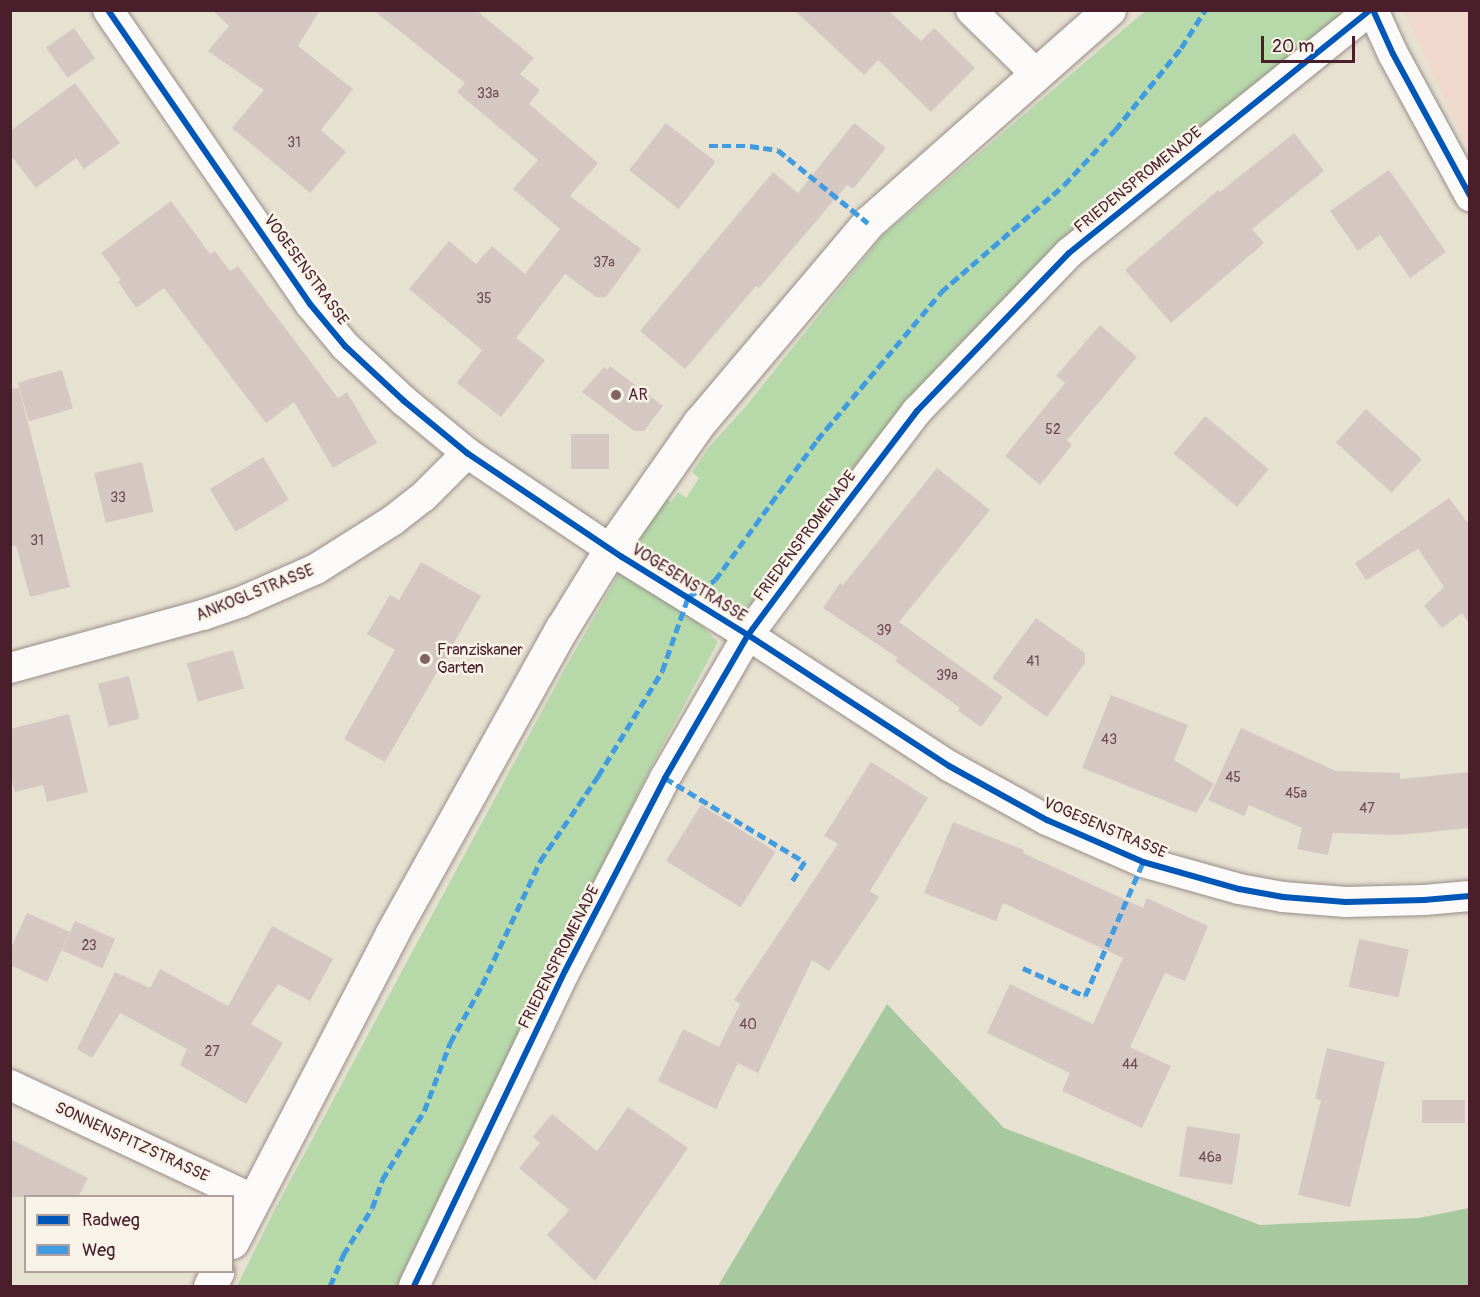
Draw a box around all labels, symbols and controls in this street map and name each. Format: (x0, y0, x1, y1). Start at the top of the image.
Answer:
scale bar (1264, 24, 1358, 62)
text: 20 m (1272, 35, 1314, 58)
house number: 33a (477, 86, 499, 102)
street label: FRIEDENSPROMENADE (1070, 123, 1206, 237)
house number: 31 (287, 135, 301, 151)
street label: VOGESENSTRASSE (259, 211, 353, 329)
house number: 37a (593, 255, 615, 271)
house number: 35 (476, 291, 492, 307)
place label: AR (628, 385, 648, 405)
marker: AR (609, 388, 623, 402)
house number: 52 (1045, 422, 1061, 438)
street label: FRIEDENSPROMENADE (750, 467, 860, 605)
house number: 33 (110, 490, 126, 506)
house number: 31 (30, 533, 44, 549)
street label: VOGESENSTRASSE (628, 540, 750, 626)
street label: ANKOGLSTRASSE (193, 561, 317, 625)
house number: 39 (876, 623, 892, 639)
place label: Franziskaner Garten (437, 640, 523, 678)
marker: Franziskaner Garten (418, 652, 432, 666)
house number: 41 (1026, 654, 1040, 670)
house number: 39a (936, 668, 958, 684)
house number: 43 (1101, 732, 1117, 748)
house number: 45 (1225, 770, 1241, 786)
house number: 45a (1285, 786, 1307, 802)
street label: VOGESENSTRASSE (1040, 793, 1170, 863)
house number: 47 (1359, 801, 1375, 817)
street label: FRIEDENSPROMENADE (514, 882, 604, 1032)
house number: 23 (81, 938, 97, 954)
house number: 40 (739, 1017, 757, 1033)
house number: 27 (204, 1044, 220, 1060)
house number: 44 (1122, 1057, 1138, 1073)
street label: SONNENSPITZSTRASSE (52, 1098, 212, 1186)
house number: 46a (1199, 1150, 1221, 1166)
legend (24, 1195, 234, 1273)
text: Radweg (82, 1209, 140, 1232)
text: Weg (82, 1239, 115, 1262)

